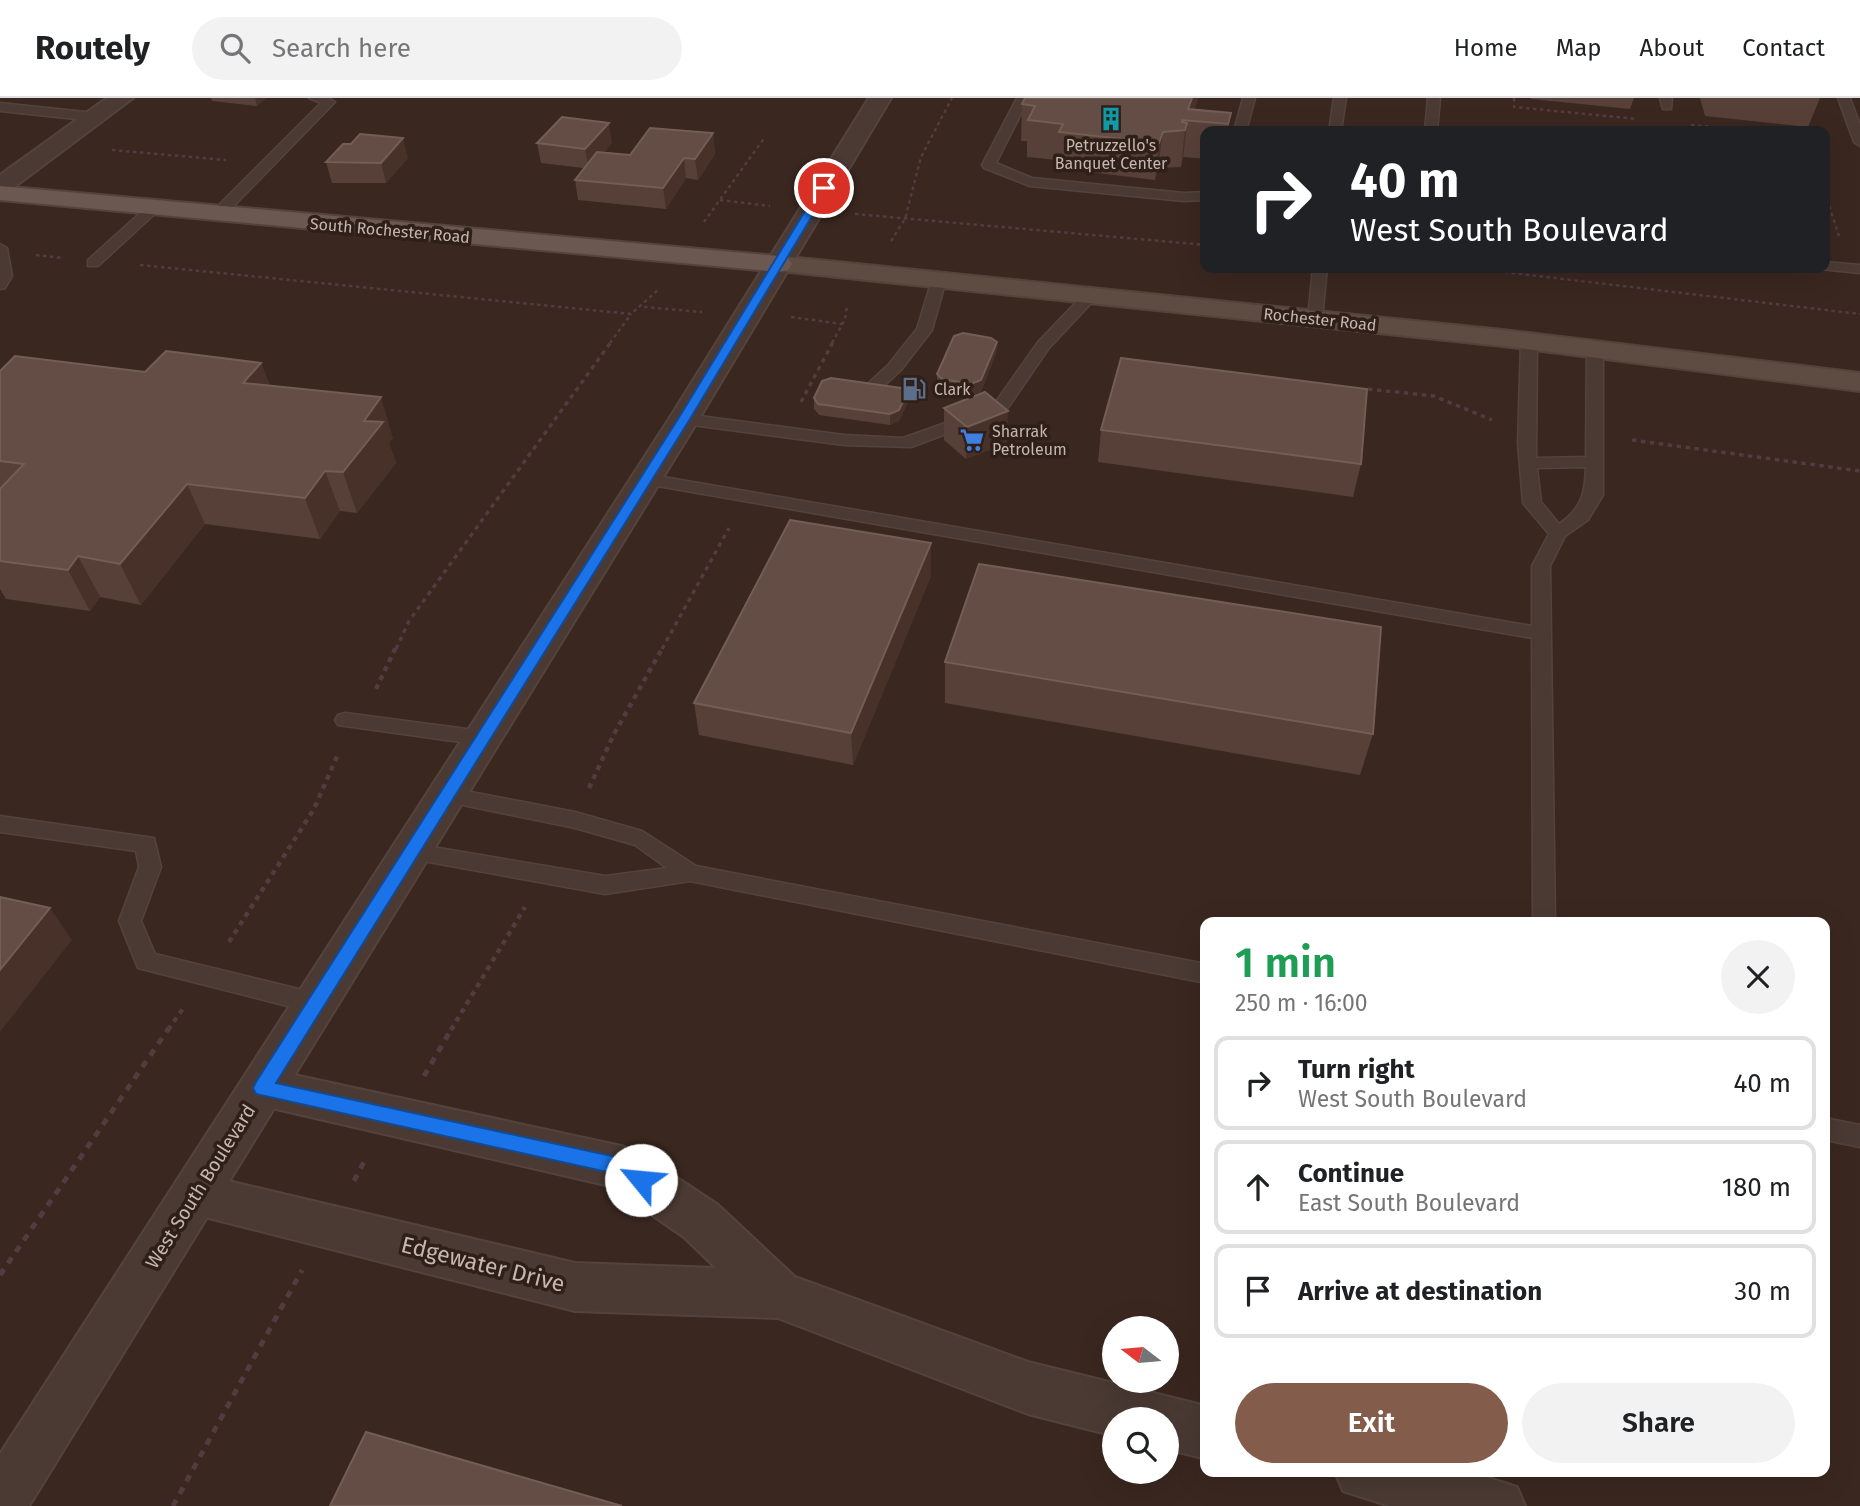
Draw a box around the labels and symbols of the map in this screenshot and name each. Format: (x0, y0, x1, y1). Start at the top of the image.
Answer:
building icon: Petruzzello's Banquet Center (1097, 105, 1125, 133)
place label: Petruzzello's Banquet Center (1055, 136, 1168, 173)
pin (794, 158, 854, 218)
street label: South Rochester Road (309, 214, 471, 247)
street label: Rochester Road (1262, 304, 1377, 335)
fuel station icon: Clark (900, 375, 928, 403)
place label: Clark (934, 380, 971, 399)
place label: Sharrak Petroleum (992, 422, 1067, 459)
supermarket icon: Sharrak Petroleum (958, 426, 986, 454)
street label: West South Boulevard (141, 1100, 260, 1273)
position arrow (604, 1143, 678, 1217)
street label: Edgewater Drive (398, 1230, 568, 1298)
north arrow (1102, 1316, 1180, 1393)

